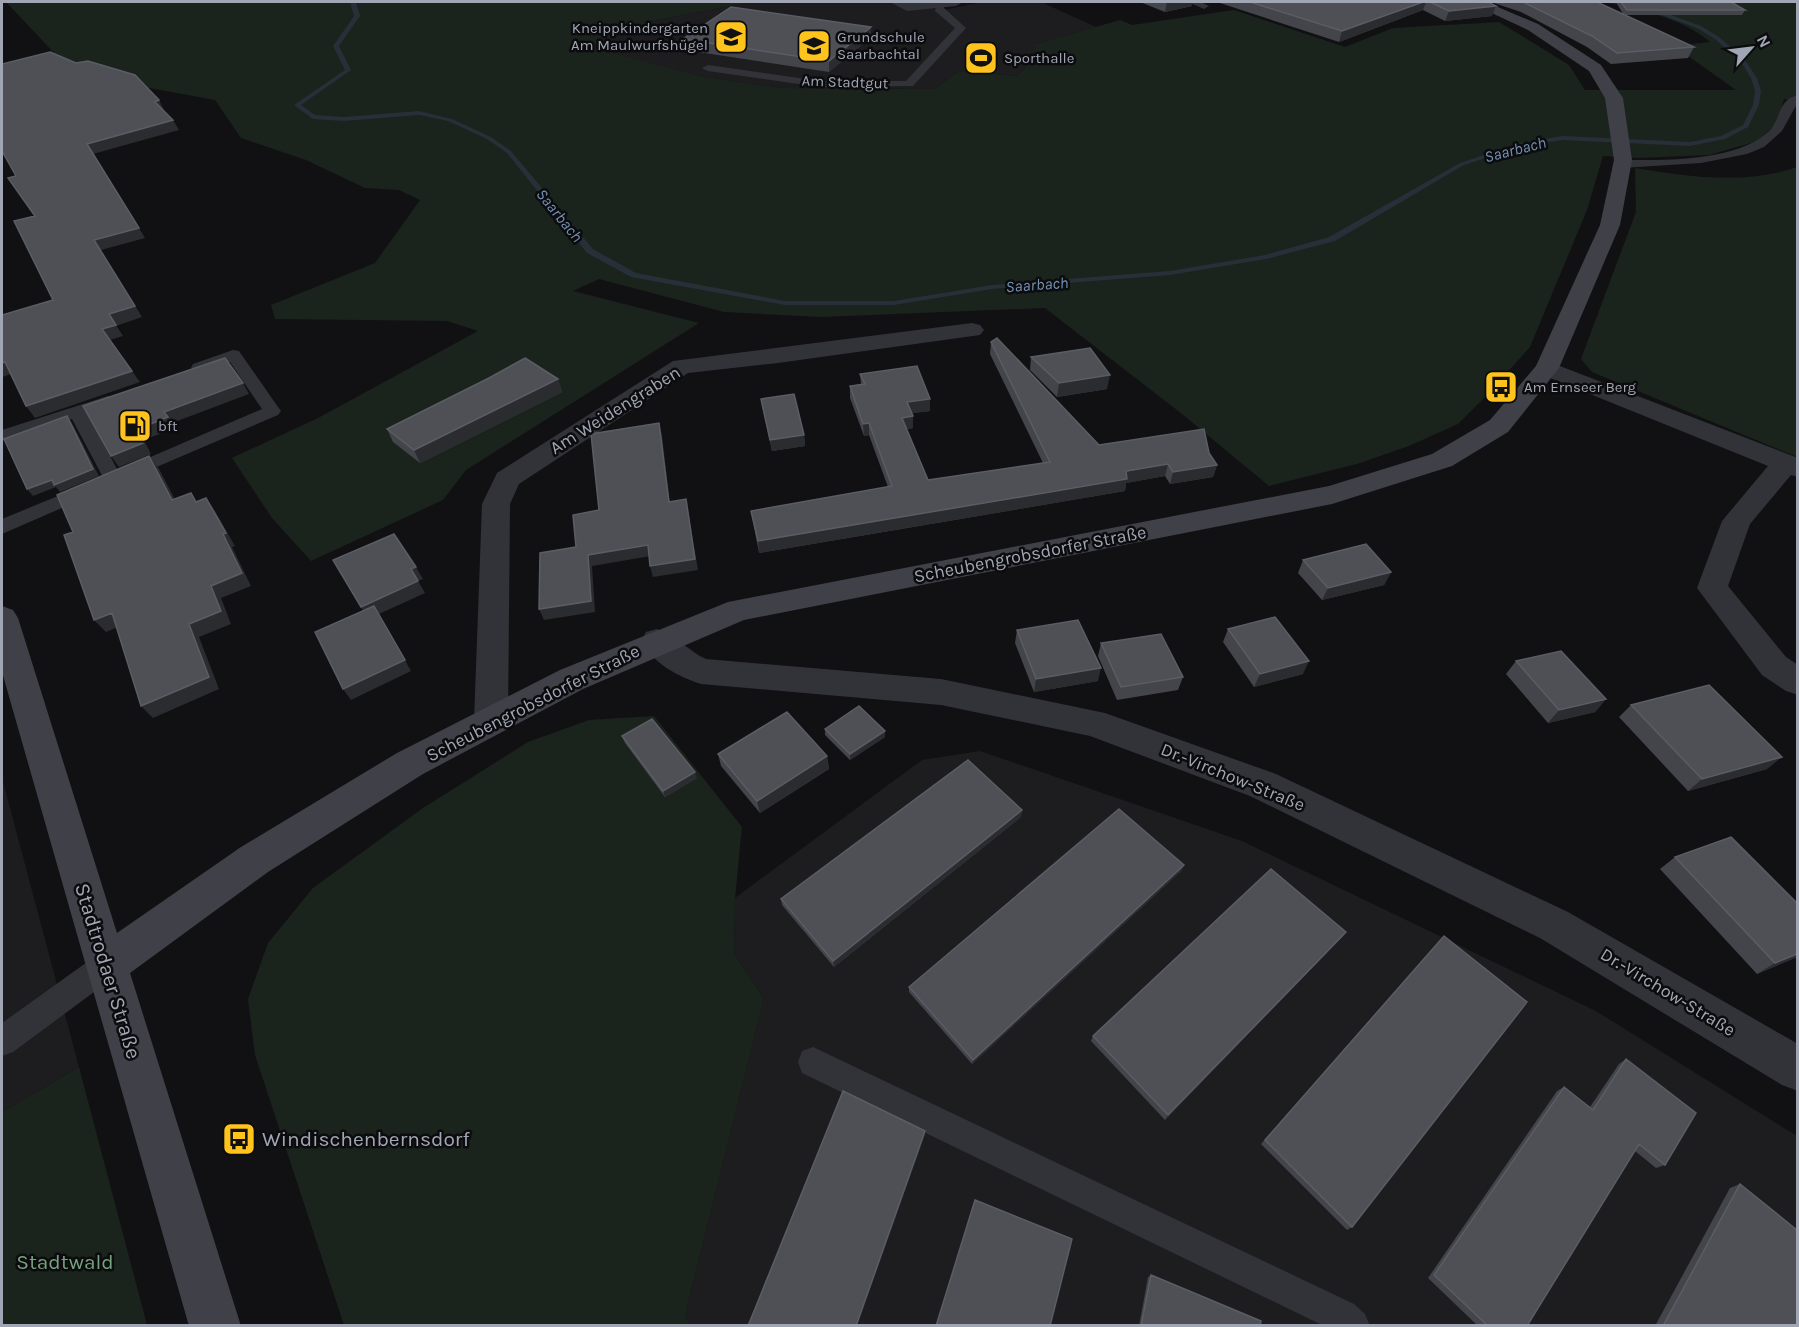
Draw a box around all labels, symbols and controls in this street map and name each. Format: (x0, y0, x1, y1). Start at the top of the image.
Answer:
north arrow (1721, 18, 1781, 78)
place label: Kneippkindergarten Am Maulwurfshügel (571, 19, 708, 54)
school or university icon: Kneippkindergarten Am Maulwurfshügel (713, 19, 749, 55)
school or university icon: Grundschule Saarbachtal (796, 28, 832, 64)
place label: Grundschule Saarbachtal (837, 28, 925, 63)
text: N (1753, 32, 1775, 51)
sports icon: Sporthalle (963, 40, 999, 76)
place label: Sporthalle (1004, 49, 1075, 67)
street label: Am Stadtgut (801, 71, 889, 93)
water label: Saarbach (1482, 133, 1548, 166)
water label: Saarbach (532, 185, 587, 246)
water label: Saarbach (1005, 273, 1069, 296)
street label: Am Weidengraben (546, 361, 684, 459)
bus stop icon: Am Ernseer Berg (1483, 369, 1519, 405)
place label: Am Ernseer Berg (1524, 378, 1637, 396)
fuel station icon: bft (117, 408, 153, 444)
place label: bft (158, 417, 178, 435)
street label: Scheubengrobsdorfer Straße (912, 521, 1148, 587)
street label: Scheubengrobsdorfer Straße (423, 640, 643, 766)
street label: Dr.-Virchow-Straße (1158, 738, 1308, 816)
street label: Stadtrodaer Straße (70, 880, 146, 1062)
street label: Dr.-Virchow-Straße (1597, 943, 1739, 1041)
bus stop icon: Windischenbernsdorf (221, 1121, 257, 1157)
place label: Windischenbernsdorf (262, 1127, 470, 1151)
park label: Stadtwald (16, 1250, 114, 1274)

